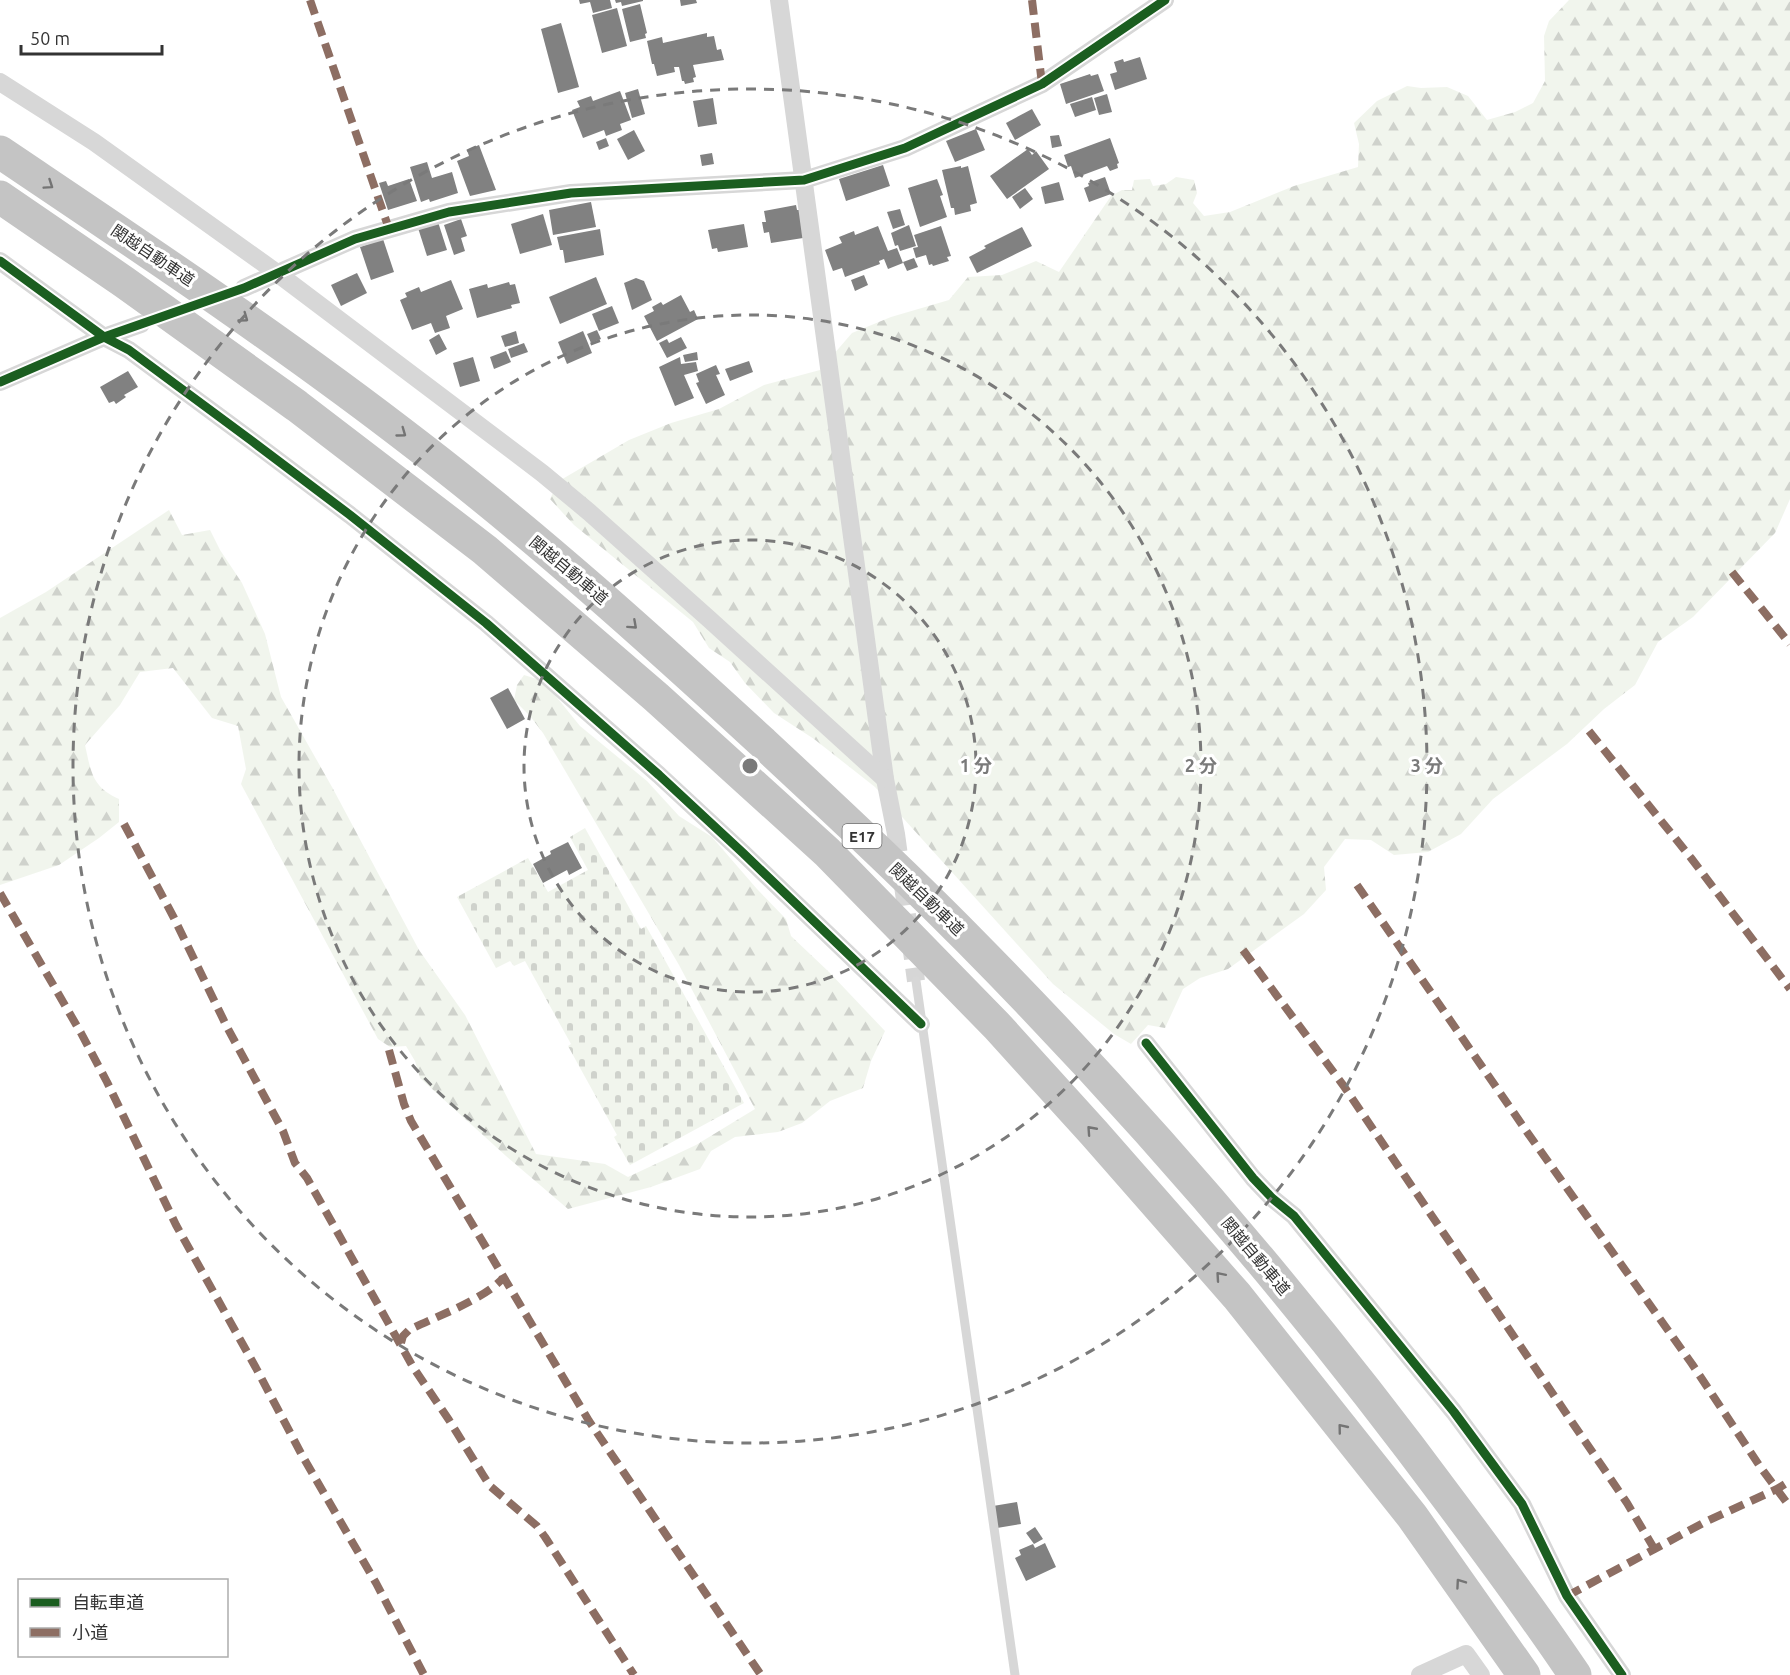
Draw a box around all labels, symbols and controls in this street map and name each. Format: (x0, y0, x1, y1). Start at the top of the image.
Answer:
scale bar (21, 18, 162, 56)
text: 50 m (30, 28, 70, 48)
one-way arrow (42, 178, 53, 189)
street label: 関越自動車道 (108, 221, 198, 289)
one-way arrow (238, 311, 249, 322)
one-way arrow (395, 426, 406, 437)
street label: 関越自動車道 (526, 532, 612, 608)
one-way arrow (626, 618, 637, 629)
text: 1 分 (960, 755, 992, 775)
text: 2 分 (1185, 755, 1217, 775)
text: 3 分 (1411, 755, 1443, 775)
centre of rings (740, 756, 760, 776)
road number: E17 (842, 824, 882, 848)
street label: 関越自動車道 (886, 859, 968, 939)
one-way arrow (1087, 1126, 1098, 1137)
street label: 関越自動車道 (1218, 1213, 1294, 1299)
one-way arrow (1216, 1272, 1227, 1283)
one-way arrow (1338, 1424, 1349, 1435)
legend (18, 1579, 228, 1657)
one-way arrow (1456, 1579, 1467, 1590)
text: 自転車道 (72, 1592, 144, 1612)
text: 小道 (72, 1622, 108, 1642)

